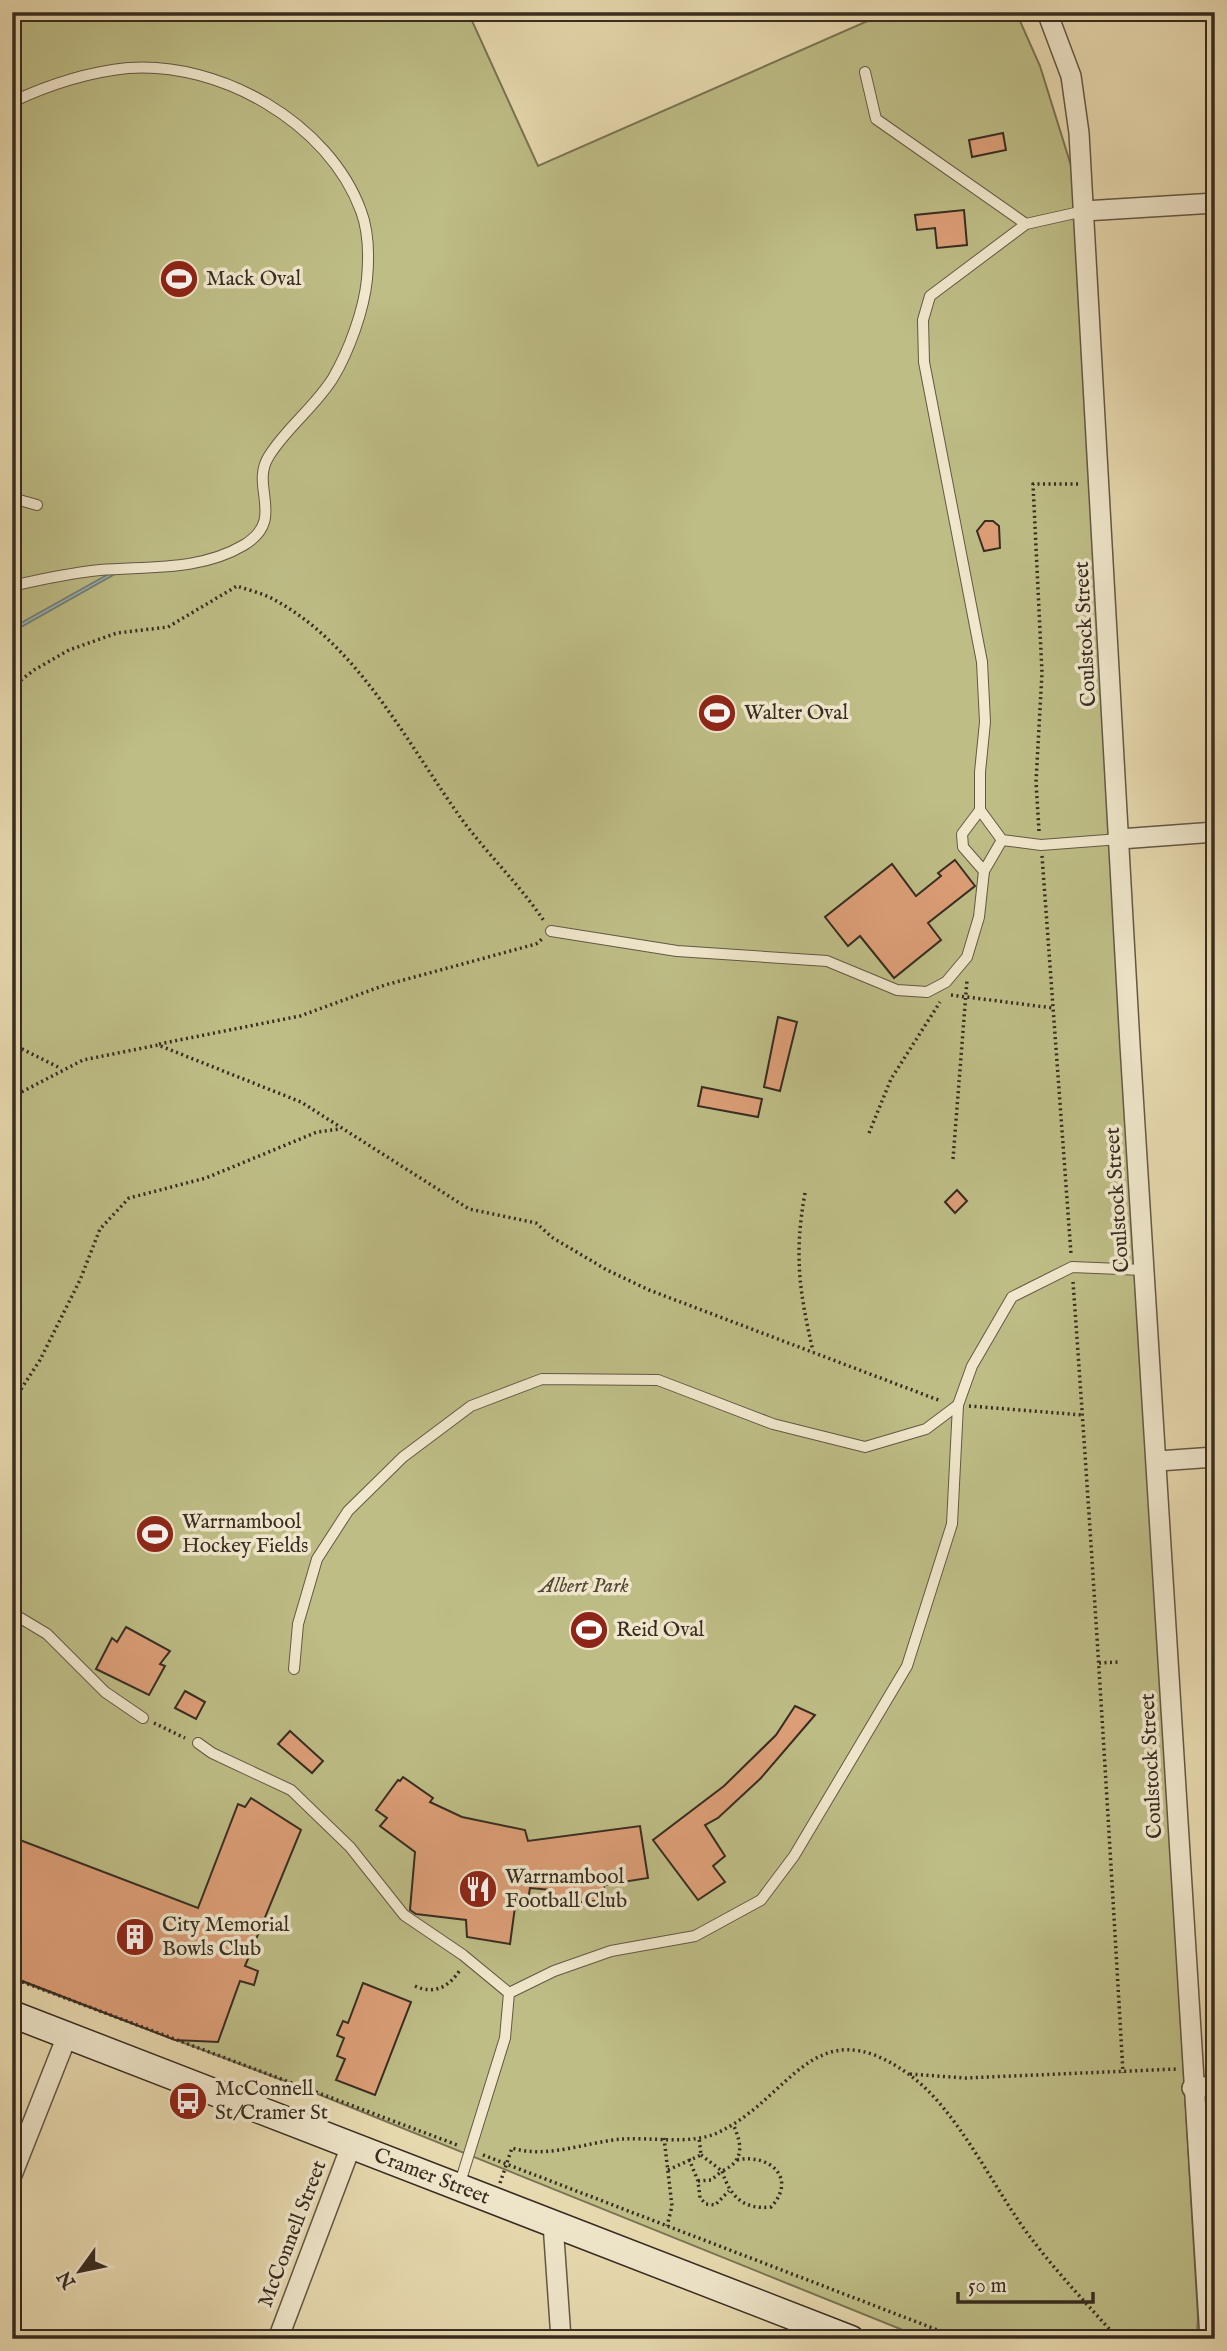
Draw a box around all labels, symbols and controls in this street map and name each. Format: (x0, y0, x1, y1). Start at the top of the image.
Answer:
sports icon: Mack Oval (158, 258, 200, 300)
place label: Mack Oval (206, 266, 301, 293)
street label: Coulstock Street (1069, 561, 1103, 707)
sports icon: Walter Oval (696, 692, 738, 734)
place label: Walter Oval (744, 700, 848, 727)
street label: Coulstock Street (1099, 1126, 1137, 1274)
place label: Warrnambool Hockey Fields (182, 1509, 308, 1560)
sports icon: Warrnambool Hockey Fields (134, 1513, 176, 1555)
park label: Albert Park (537, 1573, 629, 1600)
sports icon: Reid Oval (568, 1609, 610, 1651)
place label: Reid Oval (616, 1617, 705, 1644)
street label: Coulstock Street (1135, 1693, 1169, 1839)
place label: Warrnambool Football Club (505, 1864, 627, 1915)
restaurant icon: Warrnambool Football Club (457, 1868, 499, 1910)
place label: City Memorial Bowls Club (162, 1912, 290, 1963)
building icon: City Memorial Bowls Club (114, 1916, 156, 1958)
place label: McConnell St/Cramer St (215, 2076, 328, 2127)
bus stop icon: McConnell St/Cramer St (167, 2080, 209, 2122)
street label: Cramer Street (370, 2142, 493, 2211)
street label: McConnell Street (253, 2157, 333, 2311)
north arrow (46, 2236, 116, 2306)
scale bar (958, 2260, 1092, 2304)
text: N (53, 2265, 83, 2293)
text: 50 m (968, 2273, 1007, 2300)

